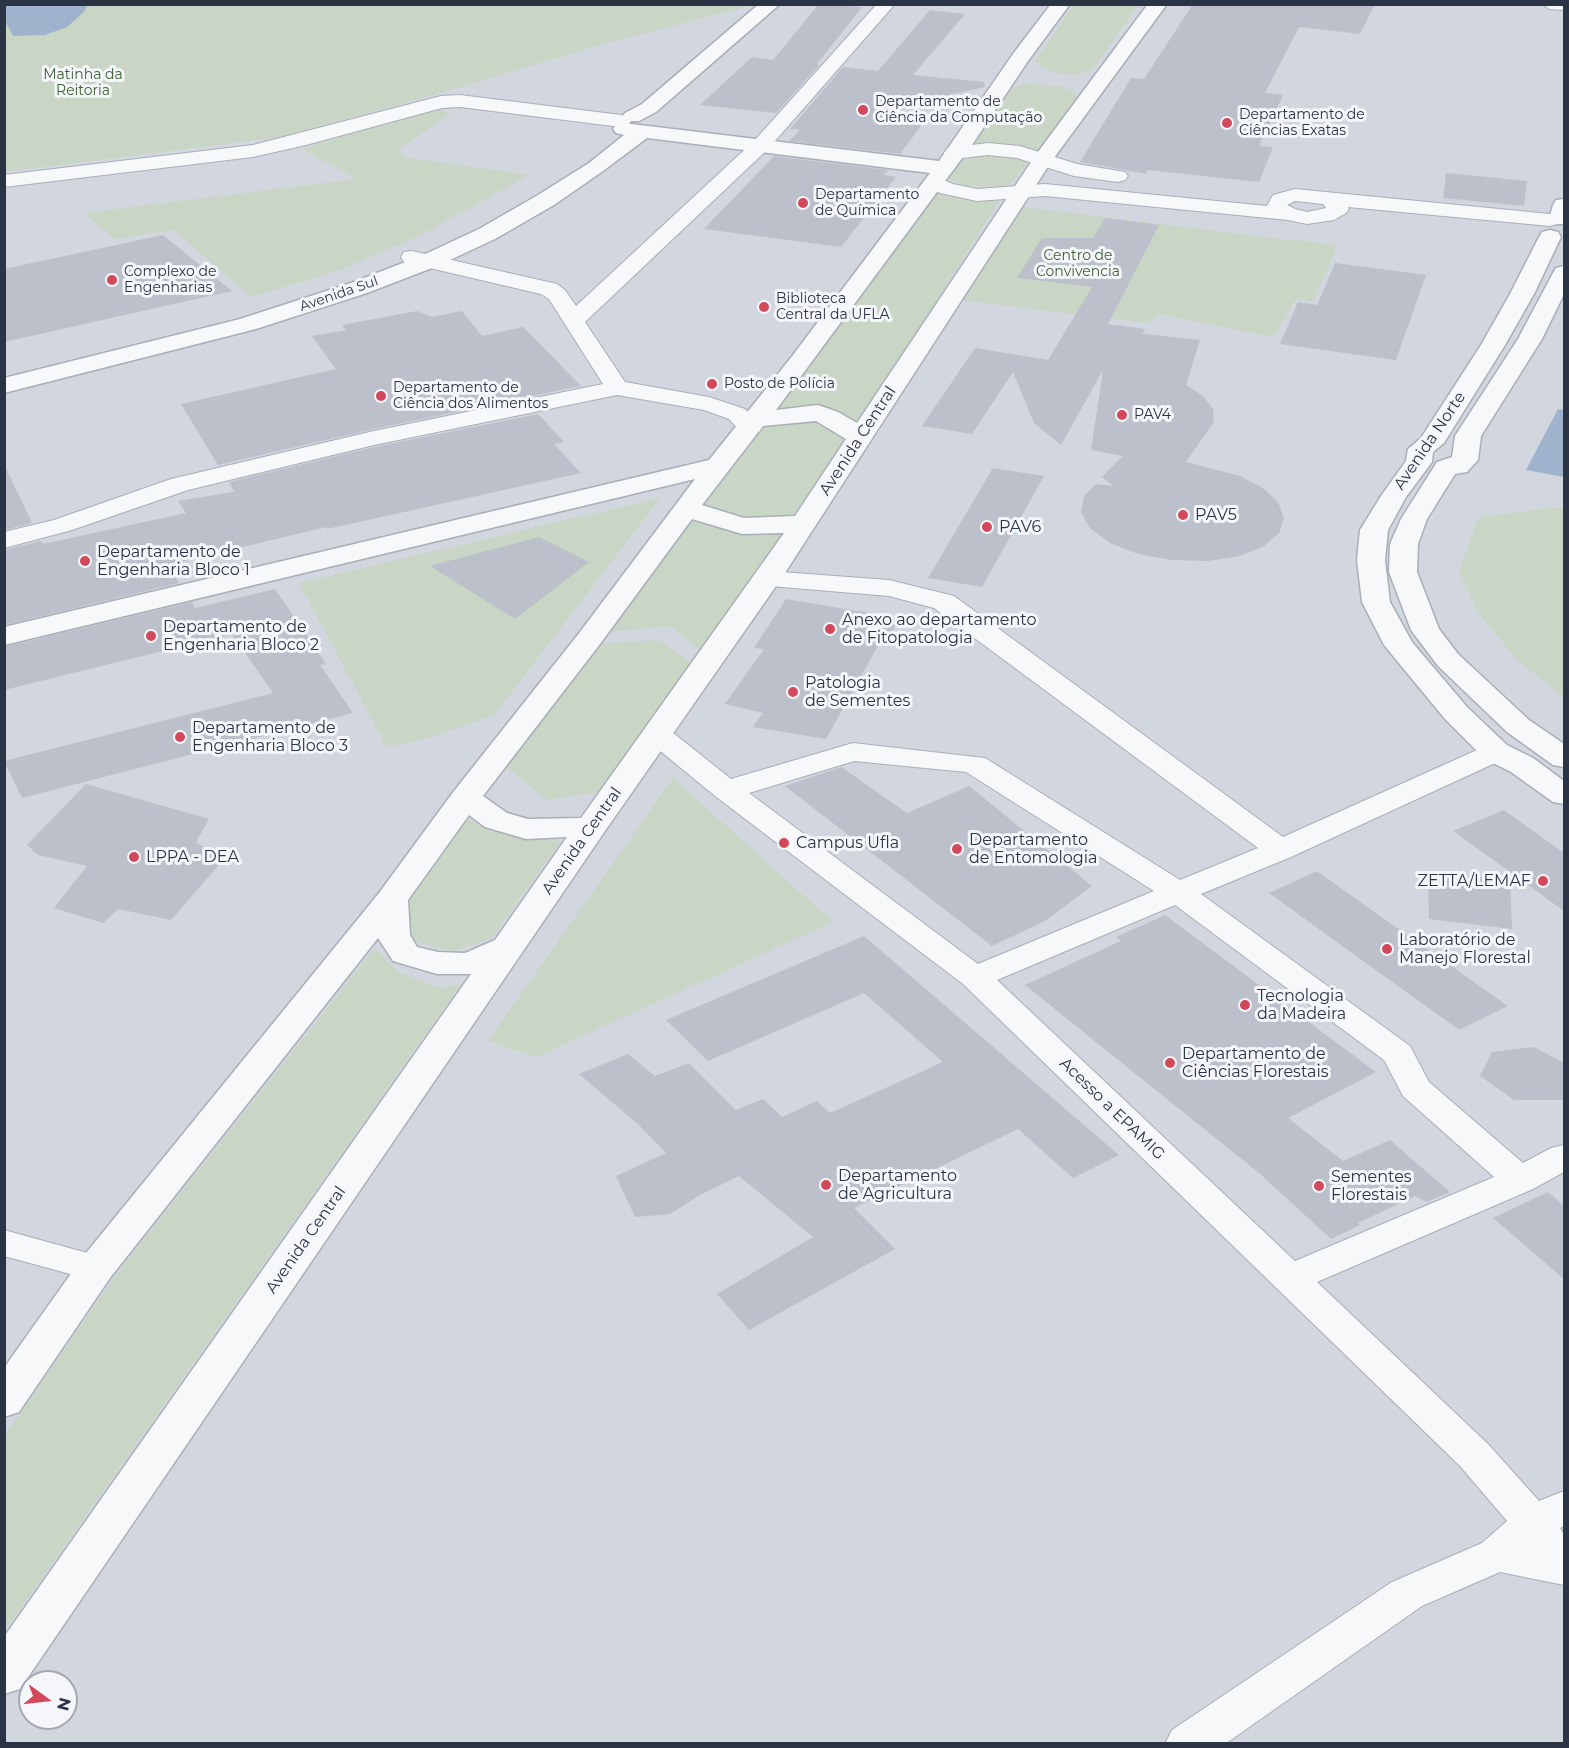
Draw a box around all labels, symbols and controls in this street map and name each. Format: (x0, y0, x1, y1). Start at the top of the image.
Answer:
park label: Matinha da Reitoria (43, 67, 123, 100)
place label: Departamento de Ciência da Computação (875, 94, 1042, 126)
marker: Departamento de Ciência da Computação (856, 103, 870, 117)
place label: Departamento de Ciências Exatas (1239, 107, 1365, 140)
marker: Departamento de Ciências Exatas (1220, 116, 1234, 130)
place label: Departamento de Química (815, 187, 919, 220)
marker: Departamento de Química (796, 196, 810, 210)
park label: Centro de Convivencia (1036, 248, 1120, 280)
place label: Complexo de Engenharias (124, 264, 216, 296)
marker: Complexo de Engenharias (105, 273, 119, 287)
street label: Avenida Sul (298, 273, 380, 315)
place label: Biblioteca Central da UFLA (776, 291, 890, 324)
marker: Biblioteca Central da UFLA (757, 300, 771, 314)
place label: Posto de Polícia (724, 376, 835, 392)
marker: Posto de Polícia (705, 377, 719, 391)
place label: Departamento de Ciência dos Alimentos (393, 380, 548, 412)
street label: Avenida Central (816, 383, 900, 499)
street label: Avenida Norte (1390, 388, 1470, 494)
marker: Departamento de Ciência dos Alimentos (374, 389, 388, 403)
place label: PAV4 (1134, 407, 1171, 423)
marker: PAV4 (1115, 408, 1129, 422)
place label: PAV5 (1195, 505, 1237, 525)
marker: PAV5 (1176, 508, 1190, 522)
place label: PAV6 (999, 517, 1041, 537)
marker: PAV6 (980, 520, 994, 534)
place label: Departamento de Engenharia Bloco 1 (97, 542, 250, 580)
marker: Departamento de Engenharia Bloco 1 (78, 554, 92, 568)
place label: Anexo ao departamento de Fitopatologia (842, 610, 1037, 648)
place label: Departamento de Engenharia Bloco 2 (163, 617, 319, 655)
marker: Anexo ao departamento de Fitopatologia (823, 622, 837, 636)
marker: Departamento de Engenharia Bloco 2 (144, 629, 158, 643)
place label: Patologia de Sementes (805, 673, 910, 711)
marker: Patologia de Sementes (786, 685, 800, 699)
place label: Departamento de Engenharia Bloco 3 (192, 718, 348, 756)
marker: Departamento de Engenharia Bloco 3 (173, 730, 187, 744)
street label: Avenida Central (538, 784, 626, 898)
place label: Departamento de Entomologia (969, 830, 1097, 868)
place label: Campus Ufla (796, 833, 899, 853)
marker: Campus Ufla (777, 836, 791, 850)
marker: Departamento de Entomologia (950, 842, 964, 856)
place label: LPPA - DEA (146, 847, 239, 867)
marker: LPPA - DEA (127, 850, 141, 864)
place label: ZETTA/LEMAF (1418, 871, 1531, 891)
marker: ZETTA/LEMAF (1536, 874, 1550, 888)
place label: Laboratório de Manejo Florestal (1399, 930, 1531, 968)
marker: Laboratório de Manejo Florestal (1380, 942, 1394, 956)
place label: Tecnologia da Madeira (1257, 986, 1346, 1024)
marker: Tecnologia da Madeira (1238, 998, 1252, 1012)
place label: Departamento de Ciências Florestais (1182, 1044, 1329, 1082)
street label: Acesso a EPAMIG (1055, 1054, 1169, 1164)
marker: Departamento de Ciências Florestais (1163, 1056, 1177, 1070)
place label: Departamento de Agricultura (838, 1166, 957, 1204)
place label: Sementes Florestais (1331, 1167, 1412, 1205)
marker: Departamento de Agricultura (819, 1178, 833, 1192)
marker: Sementes Florestais (1312, 1179, 1326, 1193)
street label: Avenida Central (262, 1183, 350, 1297)
north arrow (18, 1670, 78, 1730)
text: N (53, 1696, 75, 1713)

